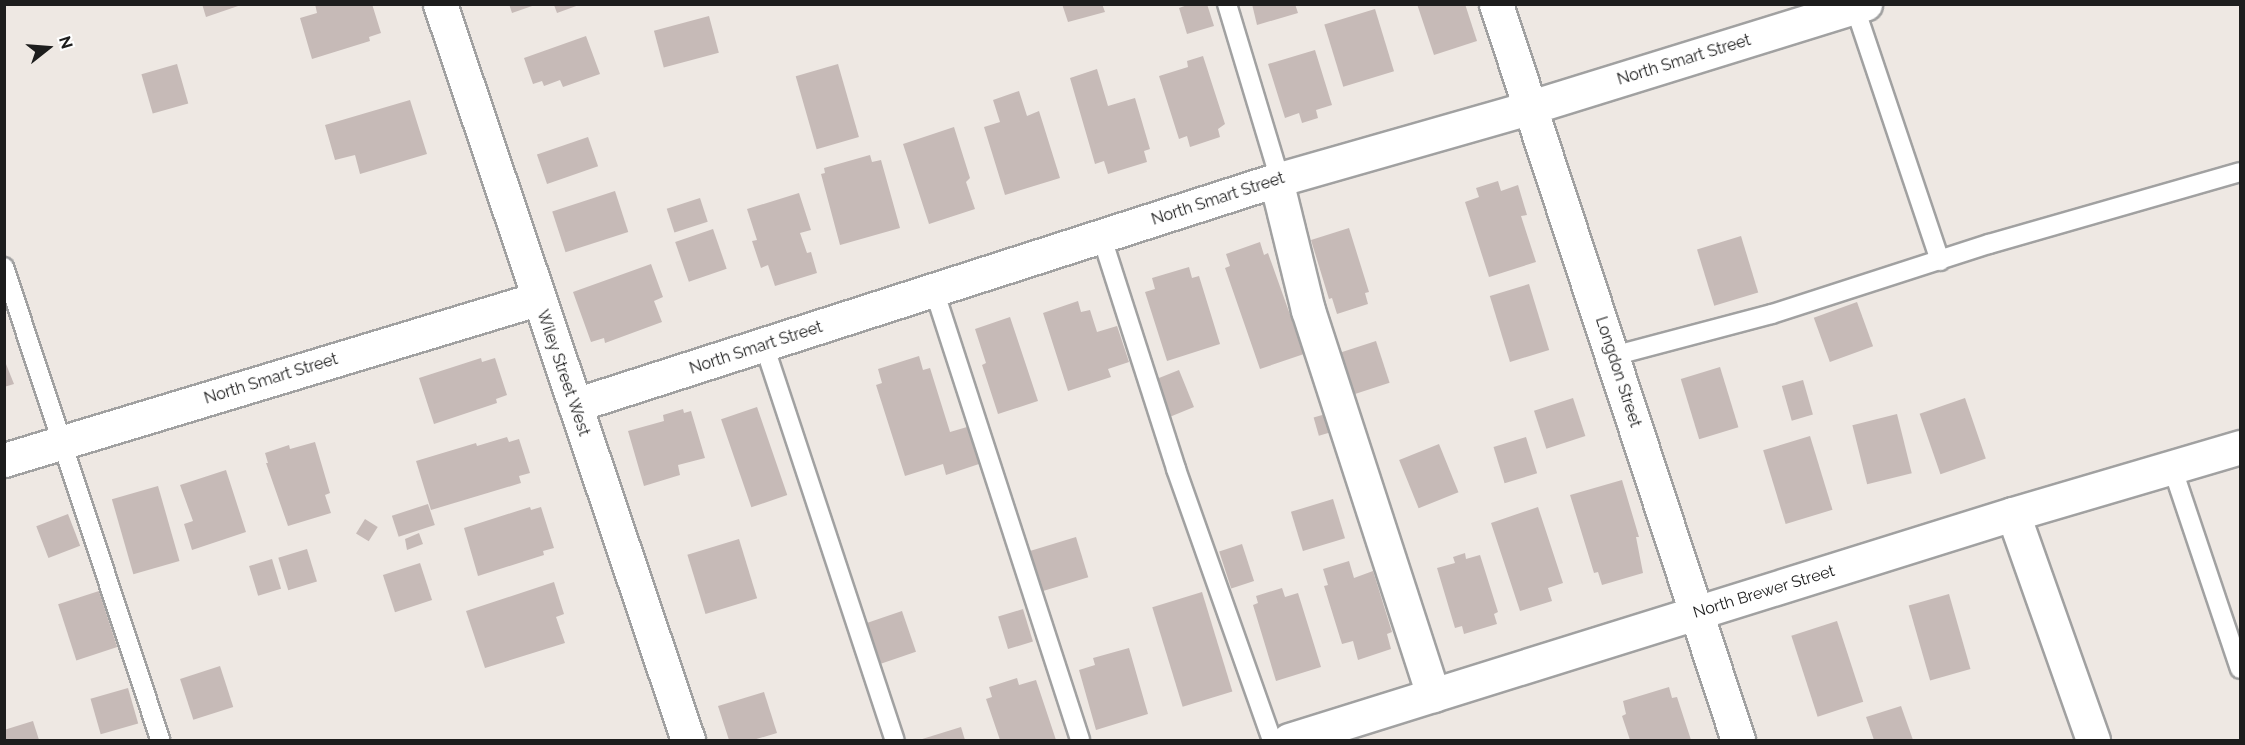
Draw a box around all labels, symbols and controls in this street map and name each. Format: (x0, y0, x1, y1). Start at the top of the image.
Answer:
north arrow (18, 18, 78, 78)
street label: North Smart Street (1615, 31, 1753, 89)
text: N (55, 34, 77, 51)
street label: North Smart Street (1149, 168, 1287, 230)
street label: Wiley Street West (532, 307, 594, 439)
street label: Longdon Street (1591, 314, 1645, 430)
street label: North Smart Street (687, 317, 825, 379)
street label: North Smart Street (202, 350, 340, 408)
street label: North Brewer Street (1691, 561, 1837, 623)

